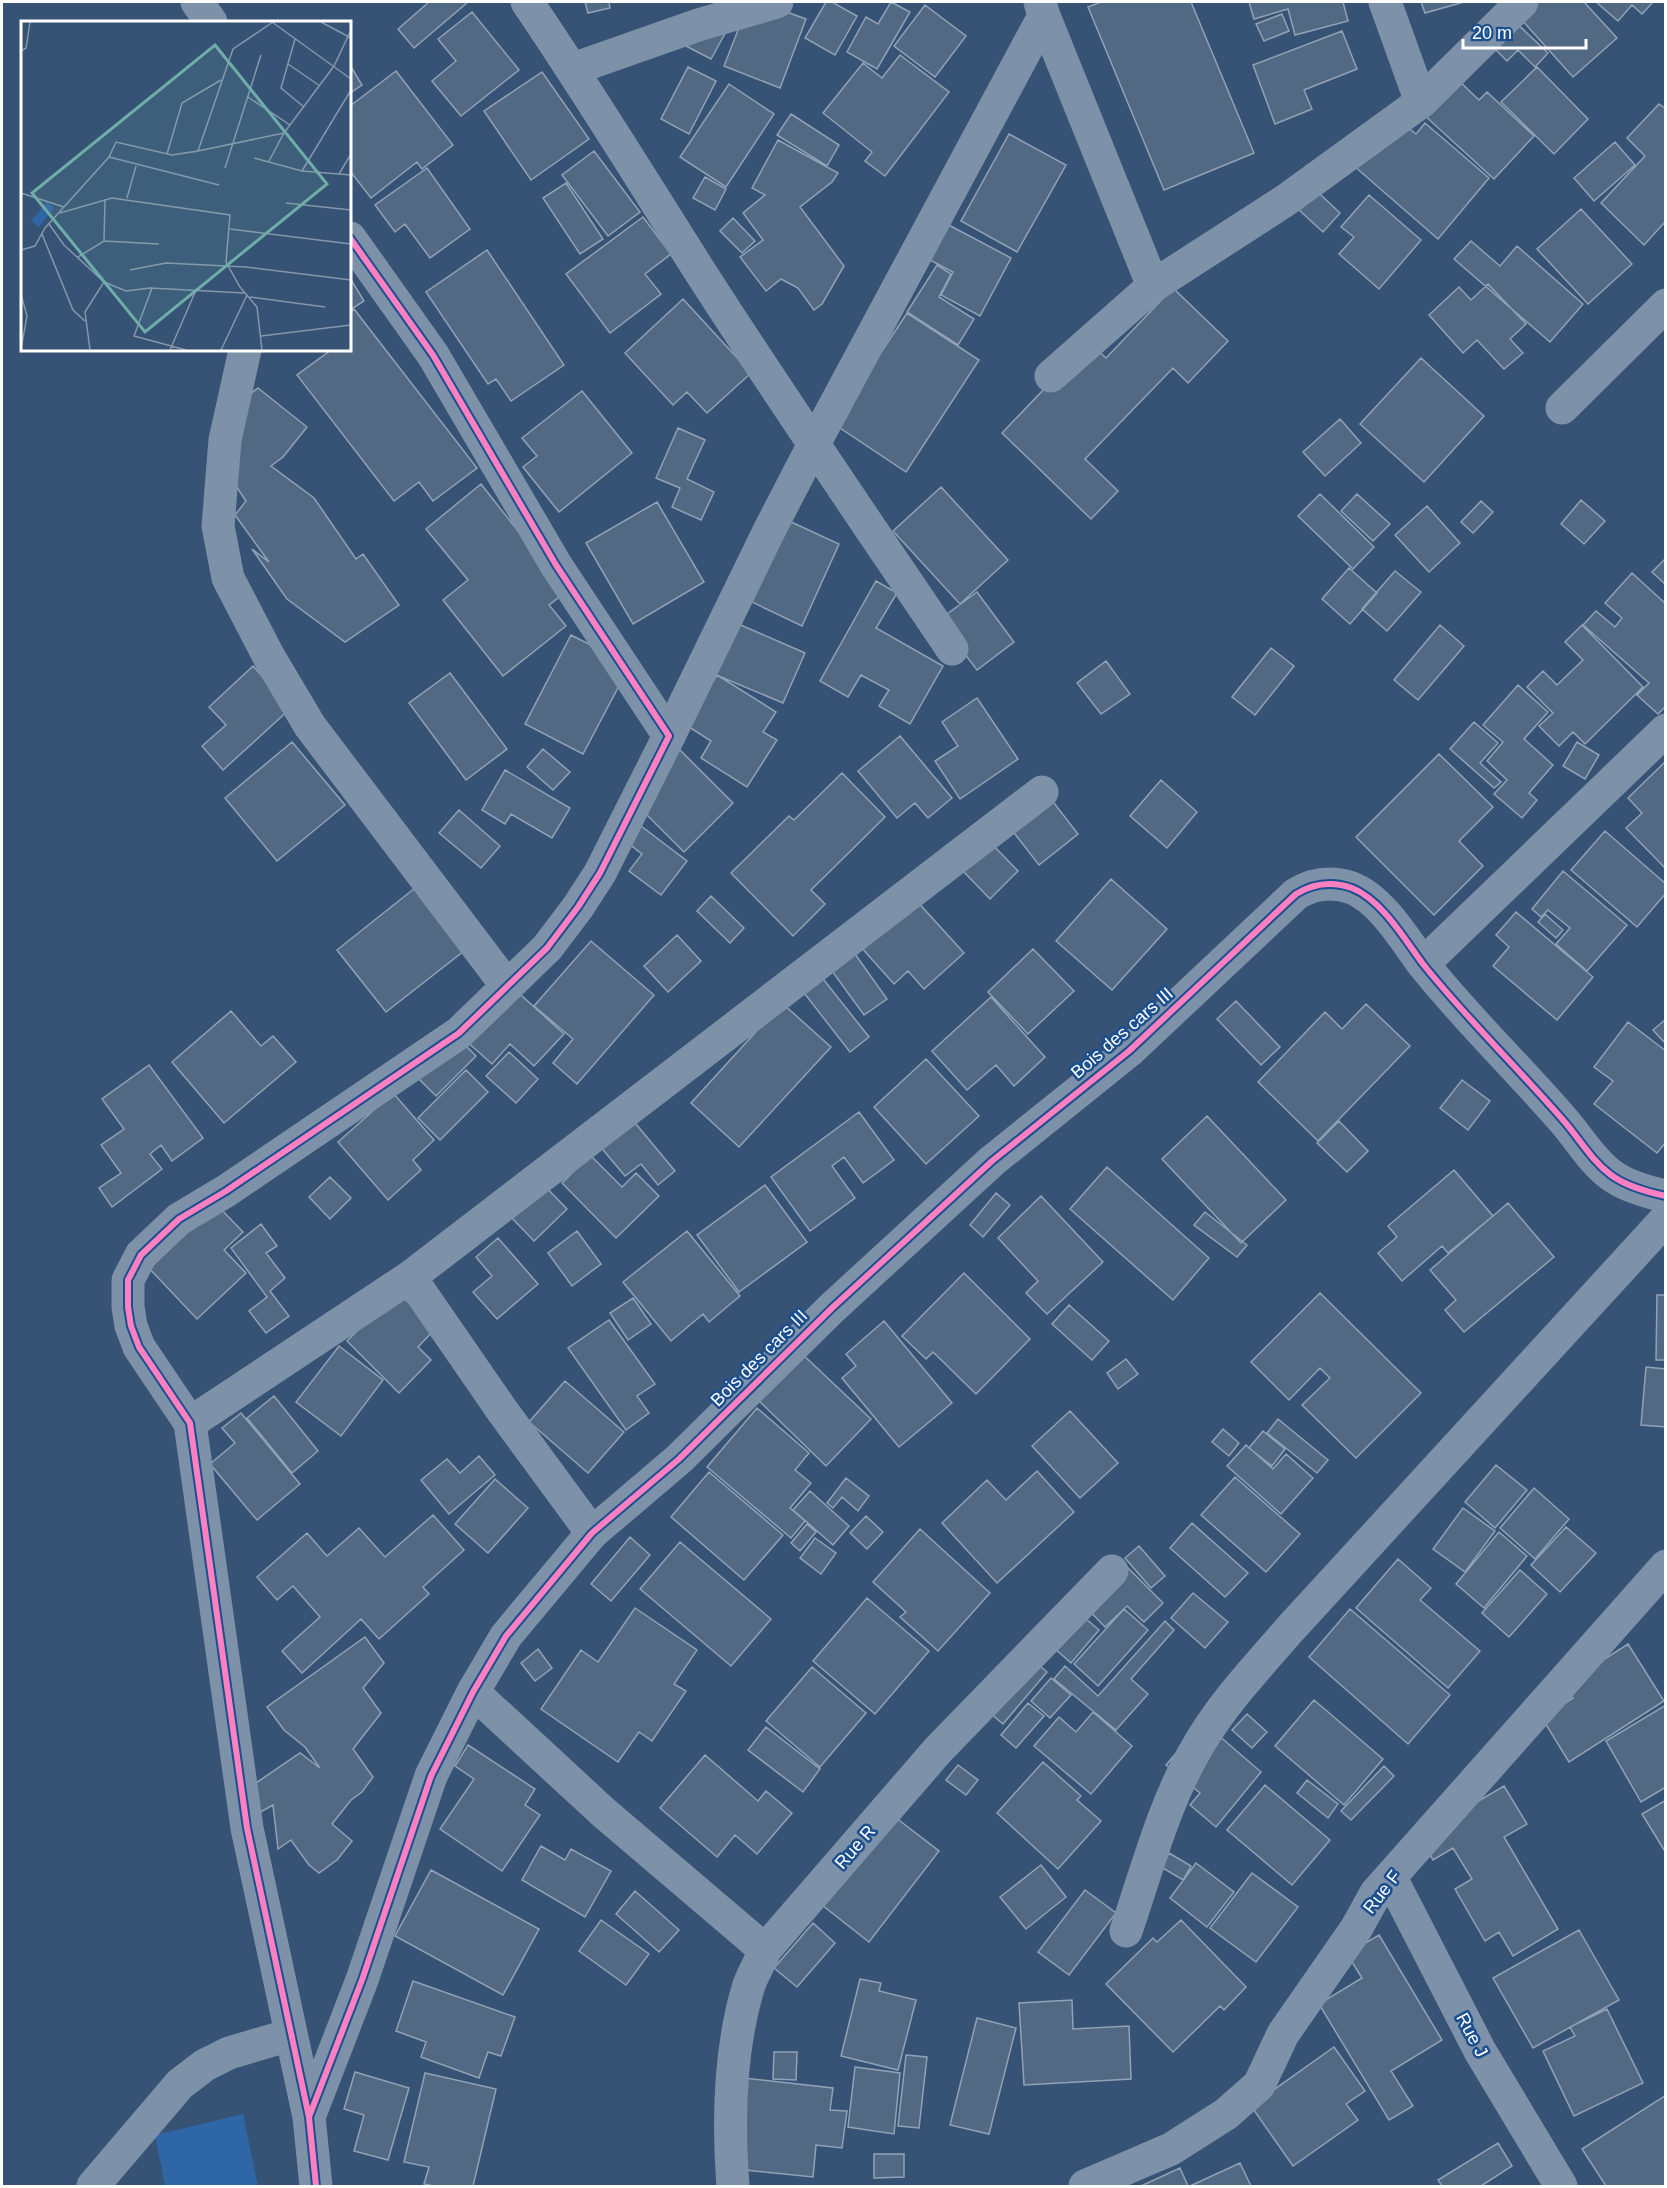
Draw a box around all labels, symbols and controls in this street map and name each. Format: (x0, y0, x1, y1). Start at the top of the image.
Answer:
scale bar (1463, 12, 1586, 50)
inset map (21, 21, 351, 351)
text: 20 m (1472, 23, 1512, 43)
street label: Bois des cars III (1067, 983, 1177, 1083)
street label: Bois des cars III (707, 1306, 811, 1410)
street label: Rue R (831, 1821, 879, 1873)
street label: Rue F (1359, 1867, 1405, 1917)
street label: Rue J (1452, 2010, 1492, 2060)

